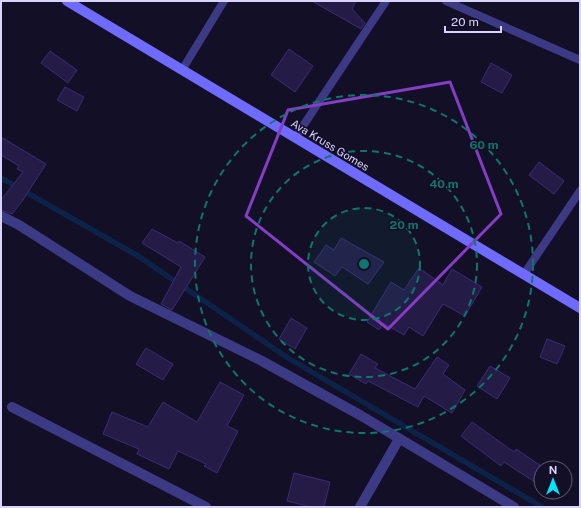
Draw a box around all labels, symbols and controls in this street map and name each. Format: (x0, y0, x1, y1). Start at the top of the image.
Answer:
scale bar (445, 8, 501, 34)
text: 20 m (451, 15, 479, 29)
street label: Ava Kruss Gomes (289, 117, 372, 173)
text: 60 m (469, 138, 499, 152)
text: 40 m (429, 177, 459, 191)
text: 20 m (390, 218, 419, 232)
centre of rings (357, 257, 371, 271)
north arrow (533, 460, 573, 500)
text: N (549, 464, 557, 476)

